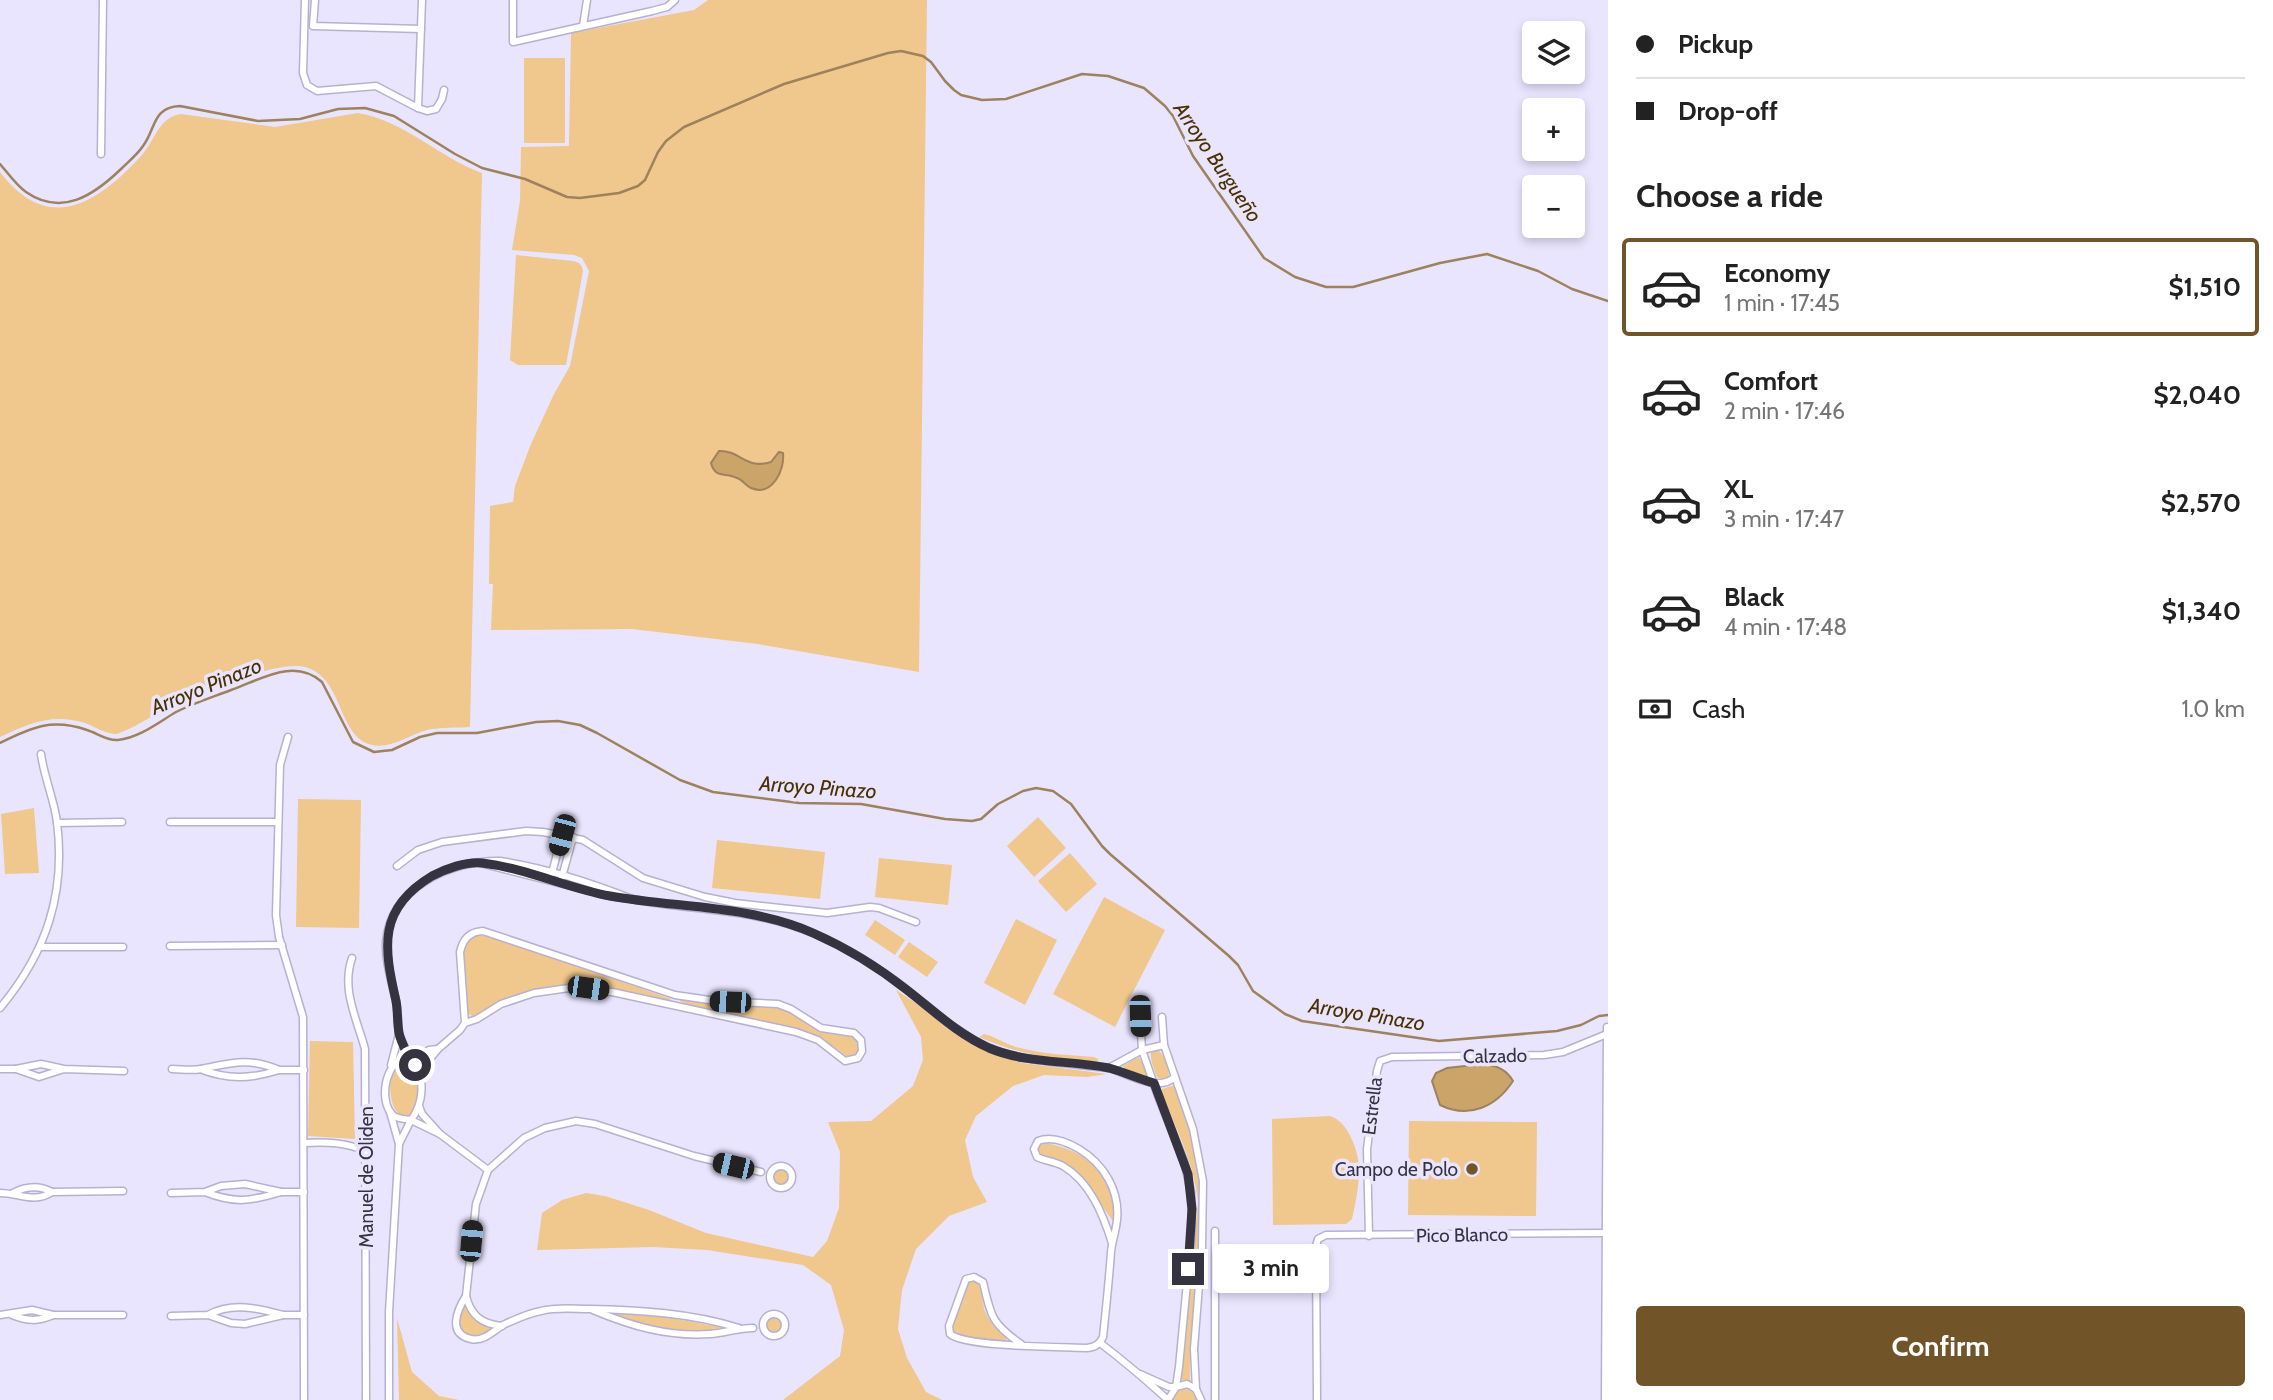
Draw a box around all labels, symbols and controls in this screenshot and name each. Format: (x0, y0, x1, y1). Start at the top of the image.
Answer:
map controls (1522, 21, 1585, 238)
button: layers (1522, 21, 1585, 84)
text: Pickup (1678, 28, 1753, 60)
text: Drop-off (1678, 95, 1778, 127)
water label: Arroyo Burgueño (1168, 96, 1267, 227)
button: + (1522, 98, 1585, 161)
button: − (1522, 175, 1585, 238)
text: Choose a ride (1636, 176, 1823, 215)
icon: car (1640, 256, 1703, 319)
text: Economy (1724, 257, 1830, 289)
text: $1,510 (2168, 271, 2241, 303)
text: 1 min · 17:45 (1724, 289, 1840, 317)
icon: car (1640, 364, 1703, 427)
text: Comfort (1724, 365, 1818, 397)
text: $2,040 (2154, 379, 2241, 411)
text: 2 min · 17:46 (1724, 397, 1845, 425)
icon: car (1640, 472, 1703, 535)
text: XL (1724, 473, 1753, 505)
text: $2,570 (2161, 487, 2241, 519)
text: 3 min · 17:47 (1724, 505, 1844, 533)
icon: car (1640, 580, 1703, 643)
text: Black (1724, 581, 1784, 613)
text: $1,340 (2162, 595, 2241, 627)
text: 4 min · 17:48 (1724, 613, 1847, 641)
water label: Arroyo Pinazo (146, 652, 265, 720)
icon: cash (1636, 690, 1674, 728)
text: Cash (1692, 693, 1745, 725)
text: 1.0 km (2181, 695, 2245, 723)
water label: Arroyo Pinazo (758, 770, 877, 804)
car (547, 812, 578, 858)
car (566, 975, 611, 1001)
car (709, 991, 752, 1013)
water label: Arroyo Pinazo (1306, 992, 1427, 1036)
car (1129, 995, 1152, 1037)
street label: Calzado (1463, 1044, 1527, 1068)
route start (399, 1049, 431, 1081)
street label: Estrella (1357, 1076, 1387, 1136)
street label: Manuel de Oliden (355, 1106, 378, 1248)
car (711, 1151, 756, 1181)
place label: Campo de Polo (1335, 1158, 1458, 1181)
marker: Campo de Polo (1464, 1161, 1480, 1177)
car (459, 1219, 484, 1263)
street label: Pico Blanco (1416, 1223, 1508, 1247)
callout: 3 min (1212, 1244, 1328, 1294)
route end (1172, 1253, 1204, 1285)
text: 3 min (1243, 1254, 1299, 1282)
button: Confirm (1636, 1306, 2245, 1386)

